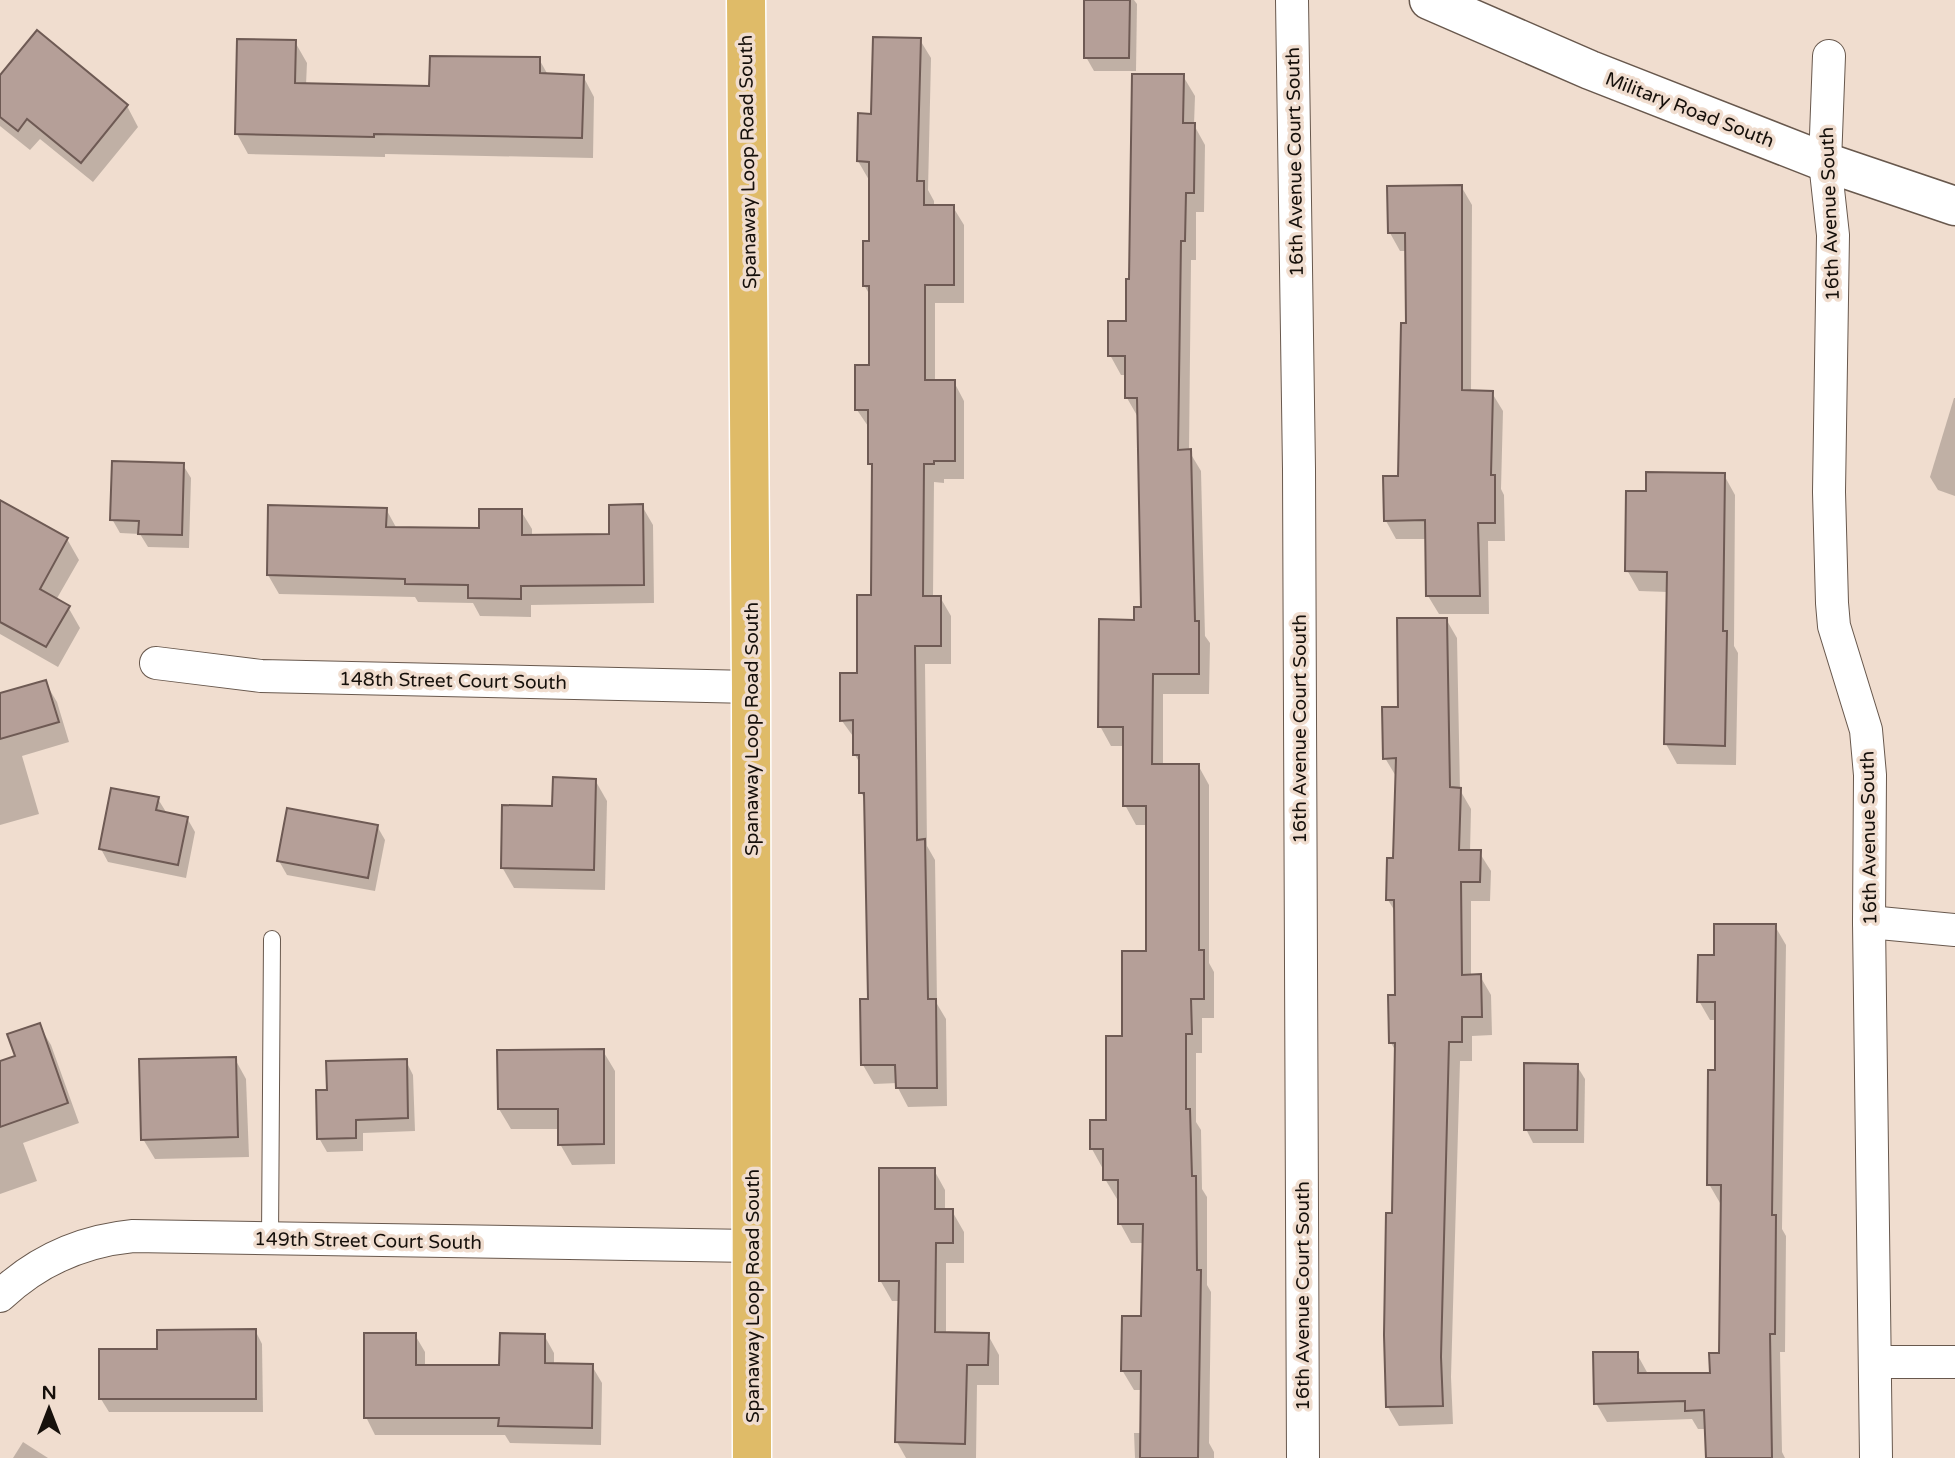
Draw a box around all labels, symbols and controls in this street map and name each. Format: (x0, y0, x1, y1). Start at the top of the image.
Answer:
street label: Spanaway Loop Road South (735, 35, 761, 289)
street label: 16th Avenue Court South (1282, 47, 1308, 277)
street label: Military Road South (1602, 68, 1777, 152)
street label: 16th Avenue South (1816, 127, 1844, 301)
street label: Spanaway Loop Road South (741, 602, 763, 856)
street label: 16th Avenue Court South (1289, 614, 1311, 844)
street label: 148th Street Court South (339, 668, 567, 694)
street label: 16th Avenue South (1856, 751, 1882, 925)
street label: Spanaway Loop Road South (742, 1169, 764, 1423)
street label: 16th Avenue Court South (1292, 1181, 1314, 1411)
street label: 149th Street Court South (254, 1228, 482, 1254)
north arrow (14, 1374, 84, 1444)
text: N (41, 1382, 57, 1404)

